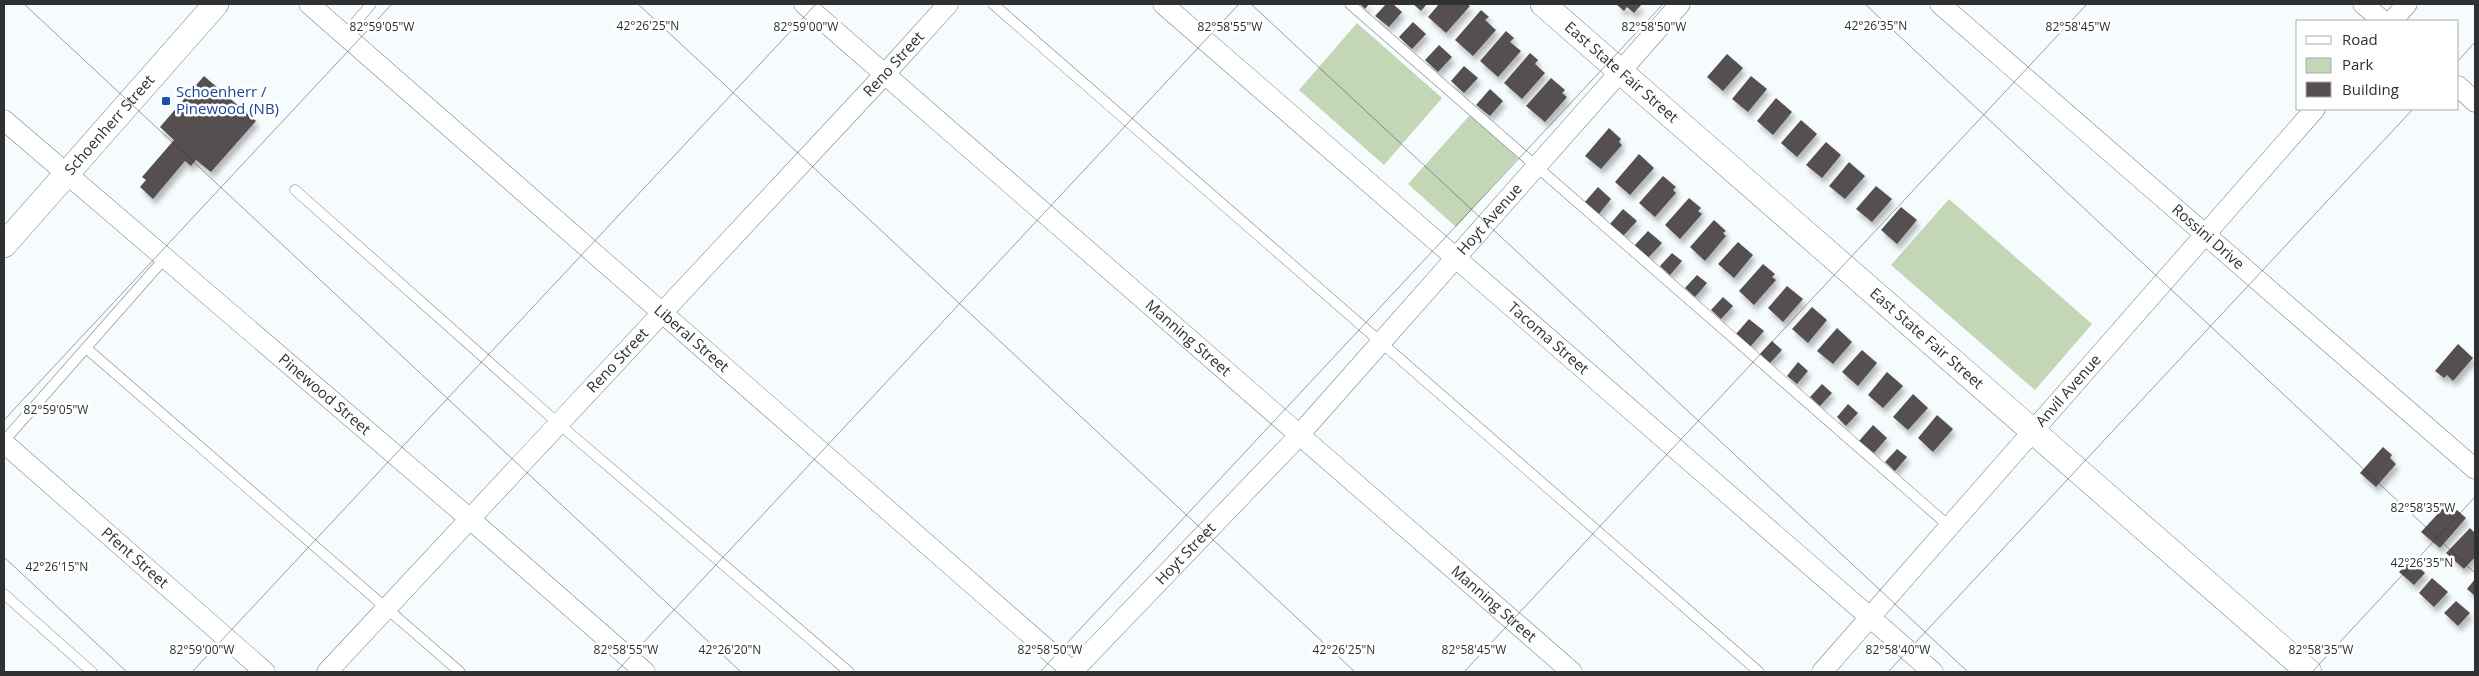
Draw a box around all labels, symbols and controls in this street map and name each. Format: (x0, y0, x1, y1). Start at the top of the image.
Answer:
text: 42°26'25"N (617, 17, 679, 34)
street label: East State Fair Street (1561, 17, 1683, 127)
text: 42°26'35"N (1845, 17, 1907, 34)
text: 82°59'05"W (350, 18, 414, 35)
text: 82°59'00"W (774, 18, 838, 35)
text: 82°58'55"W (1198, 18, 1262, 35)
text: 82°58'50"W (1622, 18, 1686, 35)
text: 82°58'45"W (2046, 18, 2110, 35)
legend (2296, 20, 2459, 110)
street label: Reno Street (858, 27, 928, 100)
text: Road (2342, 29, 2378, 49)
text: Park (2342, 54, 2373, 74)
street label: Schoenherr Street (59, 70, 158, 179)
text: Building (2342, 79, 2399, 99)
place label: Schoenherr / Pinewood (NB) (176, 81, 279, 118)
marker: Schoenherr / Pinewood (NB) (160, 95, 172, 107)
street label: Hoyt Avenue (1452, 179, 1526, 259)
street label: Rossini Drive (2168, 199, 2249, 273)
street label: East State Fair Street (1866, 283, 1988, 393)
street label: Manning Street (1142, 295, 1236, 380)
street label: Tacoma Street (1504, 297, 1594, 378)
street label: Liberal Street (650, 299, 734, 376)
street label: Reno Street (582, 323, 652, 397)
street label: Pinewood Street (275, 349, 375, 439)
street label: Anvil Avenue (2030, 350, 2105, 430)
text: 82°59'05"W (24, 401, 88, 418)
text: 82°58'35"W (2391, 499, 2455, 516)
street label: Hoyt Street (1150, 518, 1219, 588)
street label: Pfent Street (98, 522, 173, 592)
text: 42°26'35"N (2391, 554, 2453, 571)
text: 42°26'15"N (26, 558, 88, 575)
street label: Manning Street (1447, 560, 1541, 646)
text: 82°59'00"W (170, 641, 234, 658)
text: 82°58'55"W (594, 641, 658, 658)
text: 42°26'20"N (699, 641, 761, 658)
text: 82°58'50"W (1018, 641, 1082, 658)
text: 42°26'25"N (1313, 641, 1375, 658)
text: 82°58'45"W (1442, 641, 1506, 658)
text: 82°58'40"W (1866, 641, 1930, 658)
text: 82°58'35"W (2289, 641, 2353, 658)

